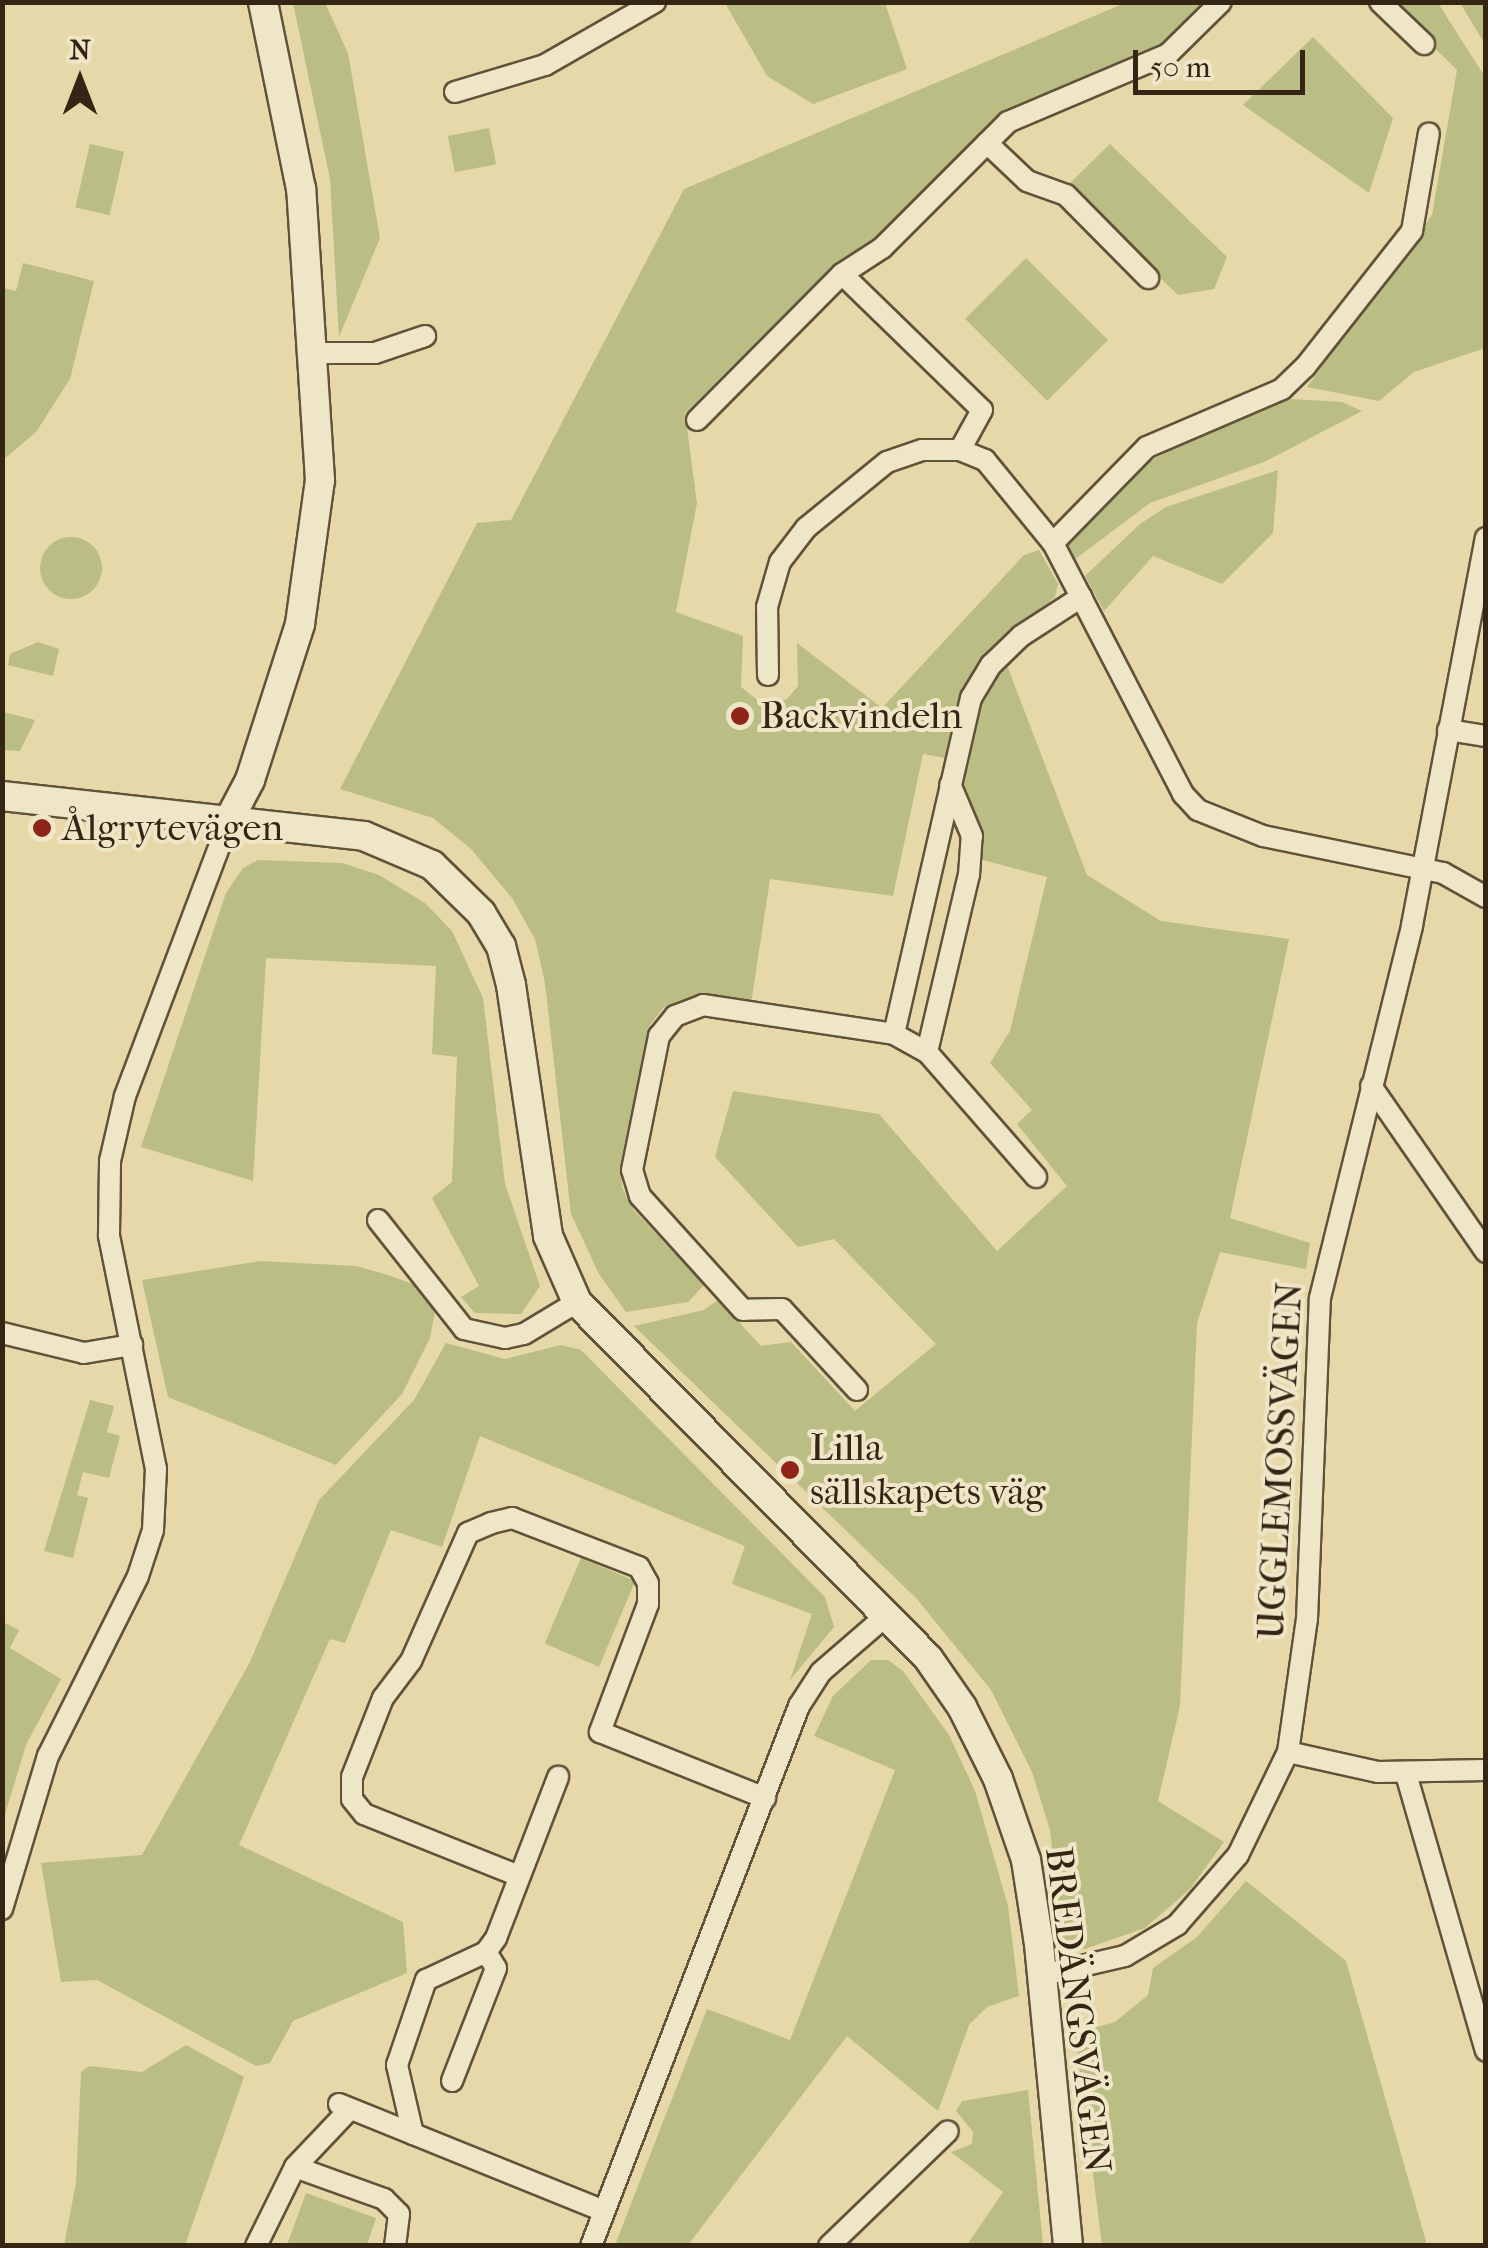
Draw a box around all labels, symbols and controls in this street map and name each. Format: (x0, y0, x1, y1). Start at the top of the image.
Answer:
north arrow (30, 30, 130, 130)
scale bar (1138, 30, 1310, 92)
text: N (69, 33, 91, 66)
text: 50 m (1150, 50, 1211, 85)
place label: Backvindeln (760, 693, 963, 739)
marker: Backvindeln (729, 705, 751, 727)
place label: Ålgrytevägen (62, 805, 283, 851)
marker: Ålgrytevägen (31, 817, 53, 839)
street label: UGGLEMOSSVÄGEN (1248, 1281, 1312, 1641)
place label: Lilla sällskapets väg (810, 1425, 1045, 1515)
marker: Lilla sällskapets väg (779, 1459, 801, 1481)
street label: BREDÄNGSVÄGEN (1035, 1844, 1121, 2176)

